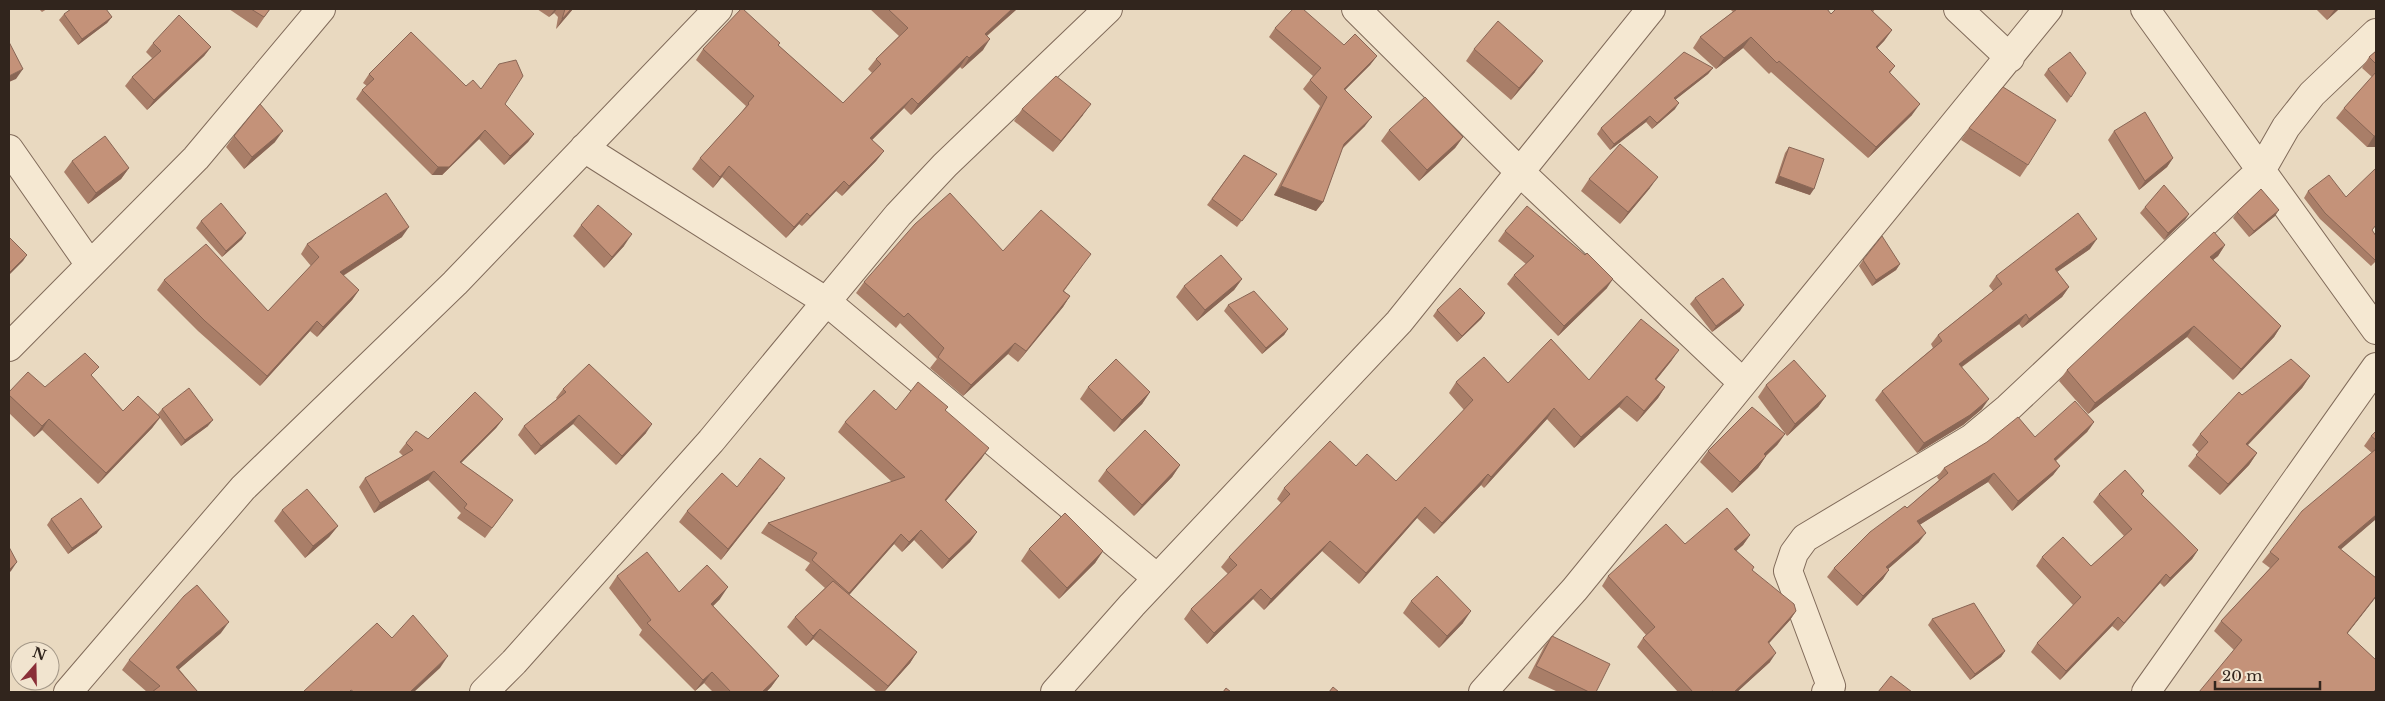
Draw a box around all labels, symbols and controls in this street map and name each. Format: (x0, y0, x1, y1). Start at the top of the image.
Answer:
north arrow (10, 641, 60, 691)
text: N (30, 643, 49, 664)
scale bar (2215, 658, 2320, 690)
text: 20 m (2222, 666, 2262, 685)

